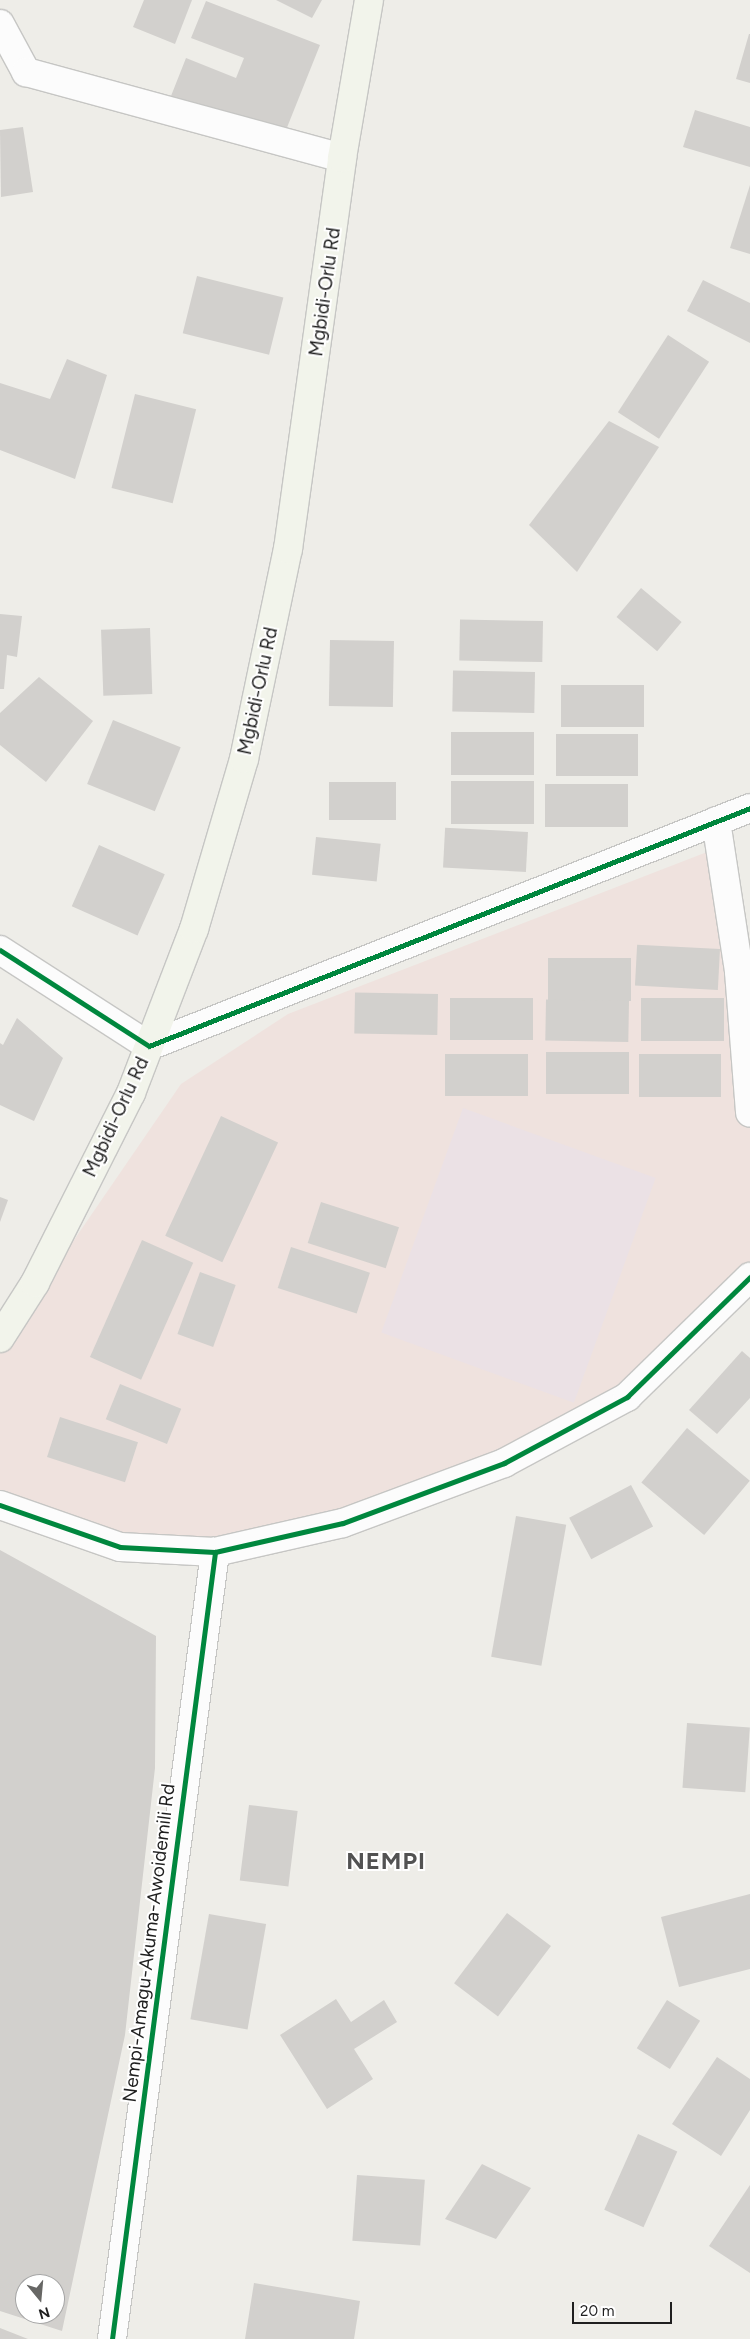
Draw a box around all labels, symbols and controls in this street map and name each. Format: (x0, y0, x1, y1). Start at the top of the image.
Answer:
street label: Mgbidi-Orlu Rd (305, 226, 345, 358)
street label: Mgbidi-Orlu Rd (233, 625, 283, 757)
street label: Mgbidi-Orlu Rd (78, 1053, 154, 1181)
street label: Nempi-Amagu-Akuma-Awoidemili Rd (118, 1782, 180, 2104)
district label: NEMPI (346, 1847, 426, 1875)
north arrow (15, 2274, 65, 2324)
scale bar (575, 2292, 675, 2324)
text: 20 m (580, 2302, 614, 2320)
text: N (37, 2303, 52, 2323)

